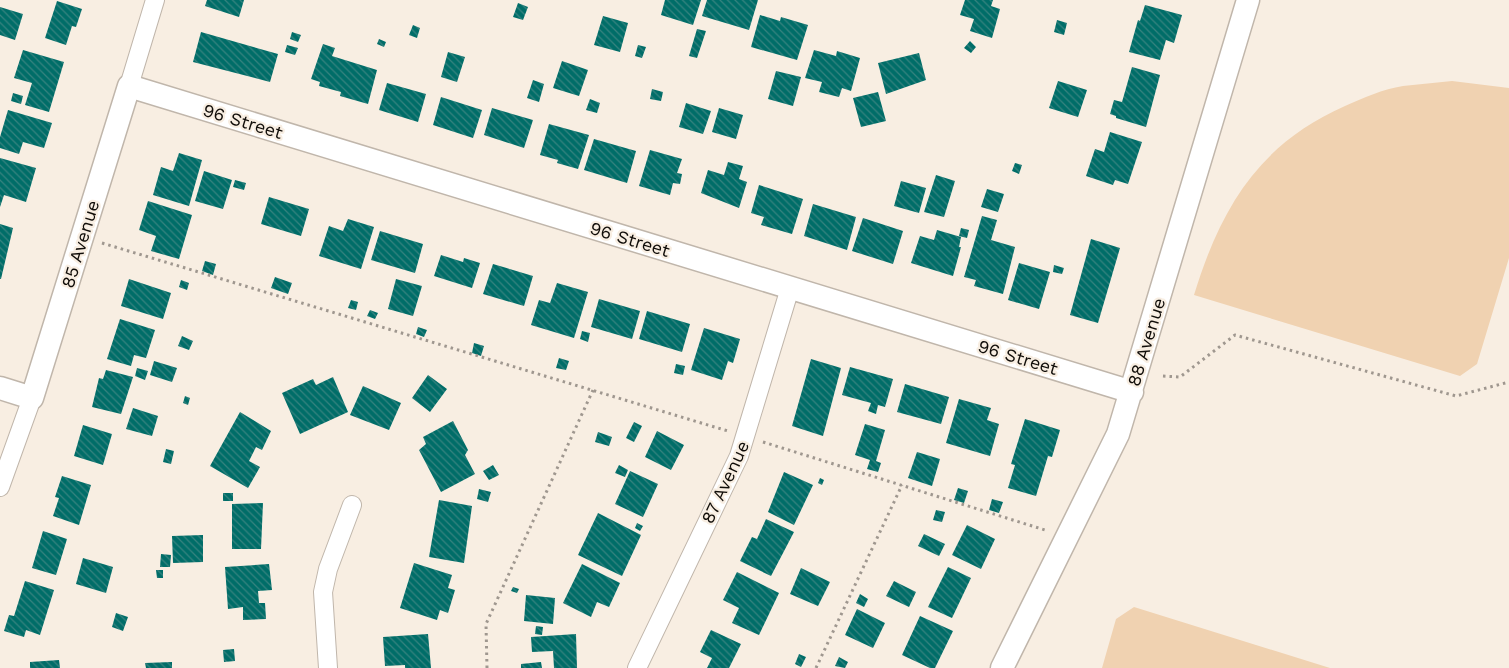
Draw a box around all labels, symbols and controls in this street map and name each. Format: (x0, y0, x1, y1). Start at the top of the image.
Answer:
street label: 96 Street (201, 99, 286, 143)
street label: 85 Avenue (57, 198, 103, 290)
street label: 96 Street (588, 217, 673, 261)
street label: 88 Avenue (1123, 295, 1169, 389)
street label: 96 Street (976, 335, 1061, 379)
street label: 87 Avenue (697, 437, 753, 527)

